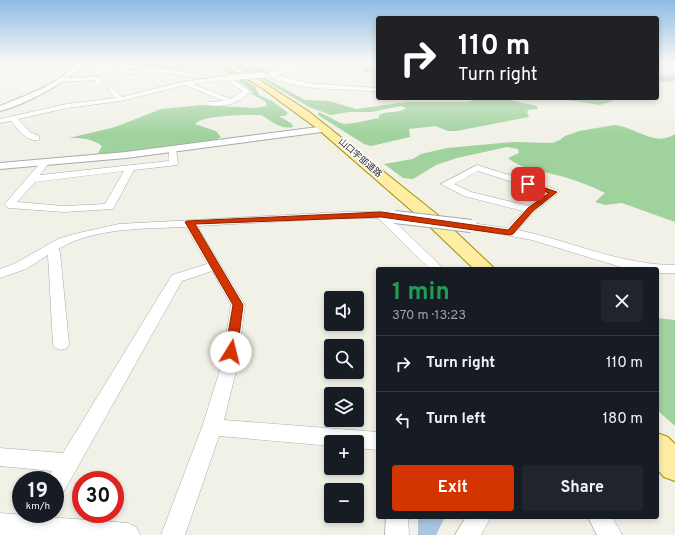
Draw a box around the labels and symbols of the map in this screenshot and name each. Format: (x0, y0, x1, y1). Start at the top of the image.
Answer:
street label: 山口宇部道路 (336, 136, 384, 180)
pin (511, 167, 545, 201)
position arrow (210, 331, 252, 373)
speed limit sign: 30 (72, 471, 124, 523)

